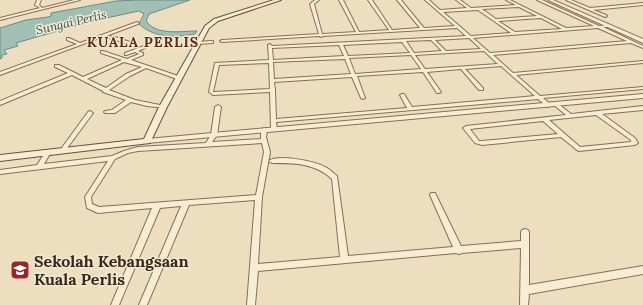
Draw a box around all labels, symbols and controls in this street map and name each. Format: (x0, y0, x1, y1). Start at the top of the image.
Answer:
water label: Sungai Perlis (34, 7, 108, 37)
district label: KUALA PERLIS (87, 33, 199, 51)
place label: Sekolah Kebangsaan Kuala Perlis (34, 251, 189, 289)
school or university icon: Sekolah Kebangsaan Kuala Perlis (9, 259, 31, 281)

